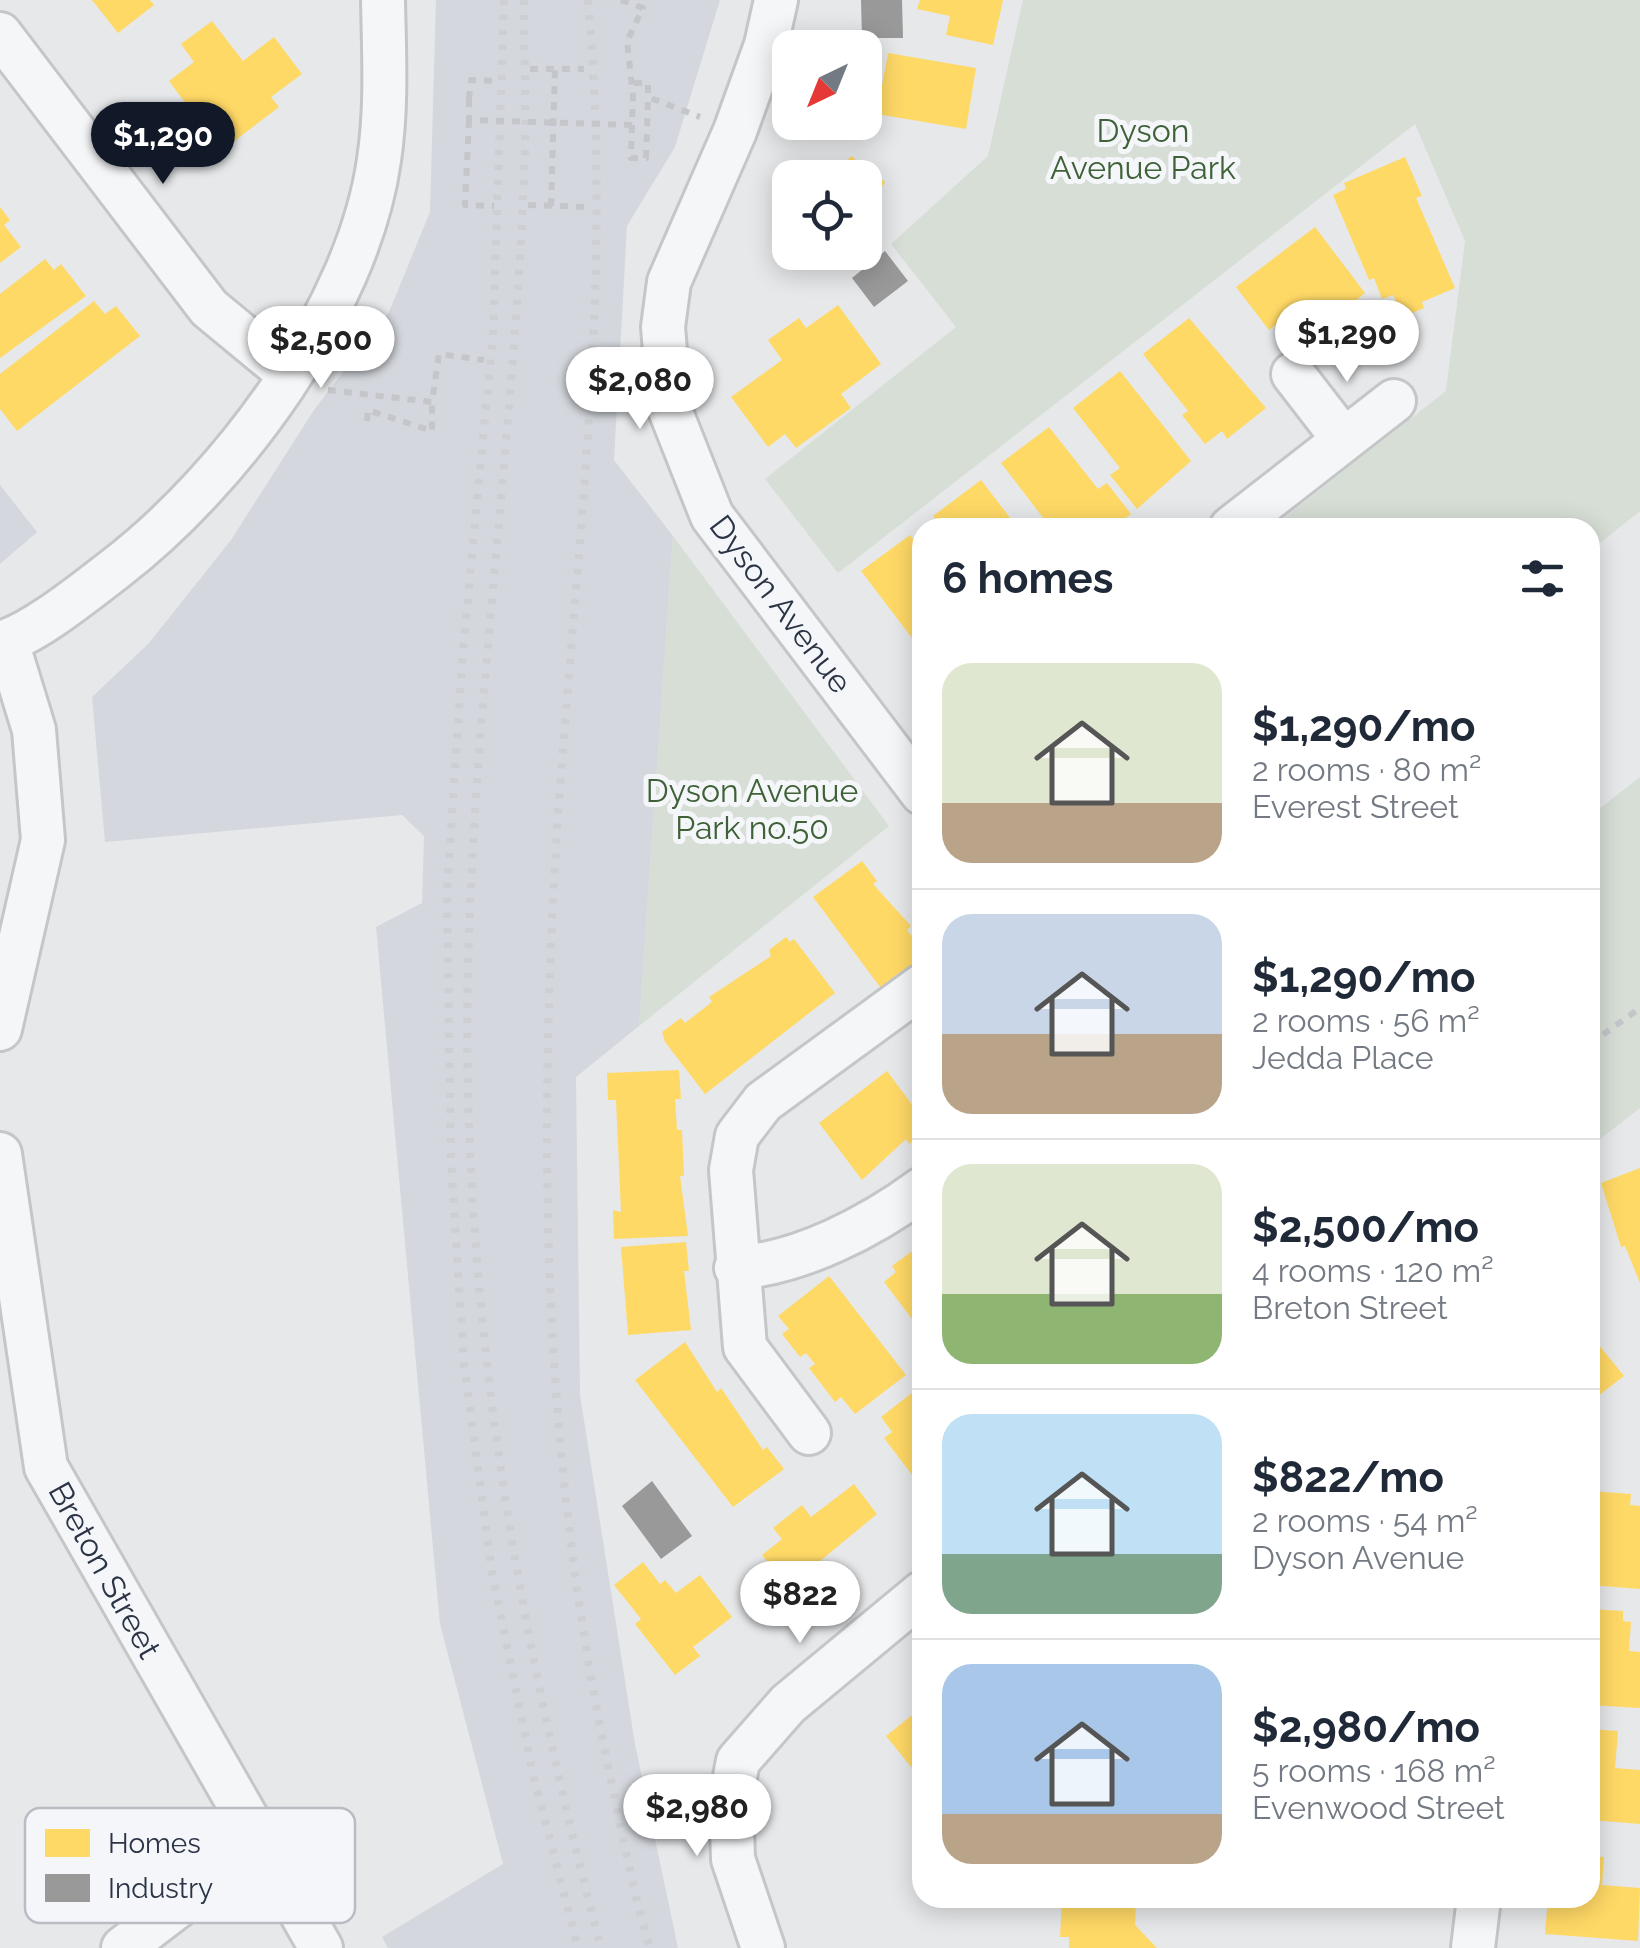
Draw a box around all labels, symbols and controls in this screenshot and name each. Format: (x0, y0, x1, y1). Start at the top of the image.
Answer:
north arrow (772, 30, 882, 140)
map controls (772, 30, 882, 270)
pin: $1,290 (82, 102, 244, 187)
park label: Dyson Avenue Park (1050, 112, 1236, 186)
text: $1,290 (113, 116, 213, 153)
button: locate (772, 160, 882, 270)
pin: $1,290 (1266, 300, 1428, 385)
pin: $2,500 (240, 306, 402, 391)
text: $1,290 (1297, 314, 1397, 351)
text: $2,500 (270, 320, 372, 357)
pin: $2,080 (559, 347, 721, 432)
text: $2,080 (588, 361, 692, 398)
street label: Dyson Avenue (702, 508, 860, 700)
icon: filters (1515, 551, 1570, 606)
text: 6 homes (942, 554, 1113, 603)
text: $1,290/mo (1252, 702, 1475, 751)
icon: home (1022, 703, 1142, 823)
text: 2 rooms · 80 m² (1252, 751, 1481, 788)
park label: Dyson Avenue Park no.50 (646, 772, 858, 846)
text: Everest Street (1252, 788, 1459, 825)
text: $1,290/mo (1252, 953, 1475, 1002)
icon: home (1022, 954, 1142, 1074)
text: 2 rooms · 56 m² (1252, 1002, 1480, 1039)
text: Jedda Place (1252, 1039, 1434, 1076)
text: $2,500/mo (1252, 1203, 1479, 1252)
icon: home (1022, 1204, 1142, 1324)
text: 4 rooms · 120 m² (1252, 1252, 1494, 1289)
text: Breton Street (1252, 1289, 1448, 1326)
text: $822/mo (1252, 1453, 1444, 1502)
icon: home (1022, 1454, 1142, 1574)
street label: Breton Street (41, 1475, 169, 1665)
text: 2 rooms · 54 m² (1252, 1502, 1478, 1539)
text: Dyson Avenue (1252, 1539, 1464, 1576)
pin: $822 (741, 1561, 859, 1646)
text: $822 (762, 1575, 838, 1612)
text: $2,980/mo (1252, 1703, 1480, 1752)
icon: home (1022, 1704, 1142, 1824)
text: 5 rooms · 168 m² (1252, 1752, 1496, 1789)
pin: $2,980 (616, 1774, 778, 1859)
text: $2,980 (645, 1788, 749, 1825)
text: Evenwood Street (1252, 1789, 1505, 1826)
legend (25, 1808, 355, 1923)
text: Homes (108, 1827, 201, 1860)
text: Industry (108, 1872, 213, 1905)

